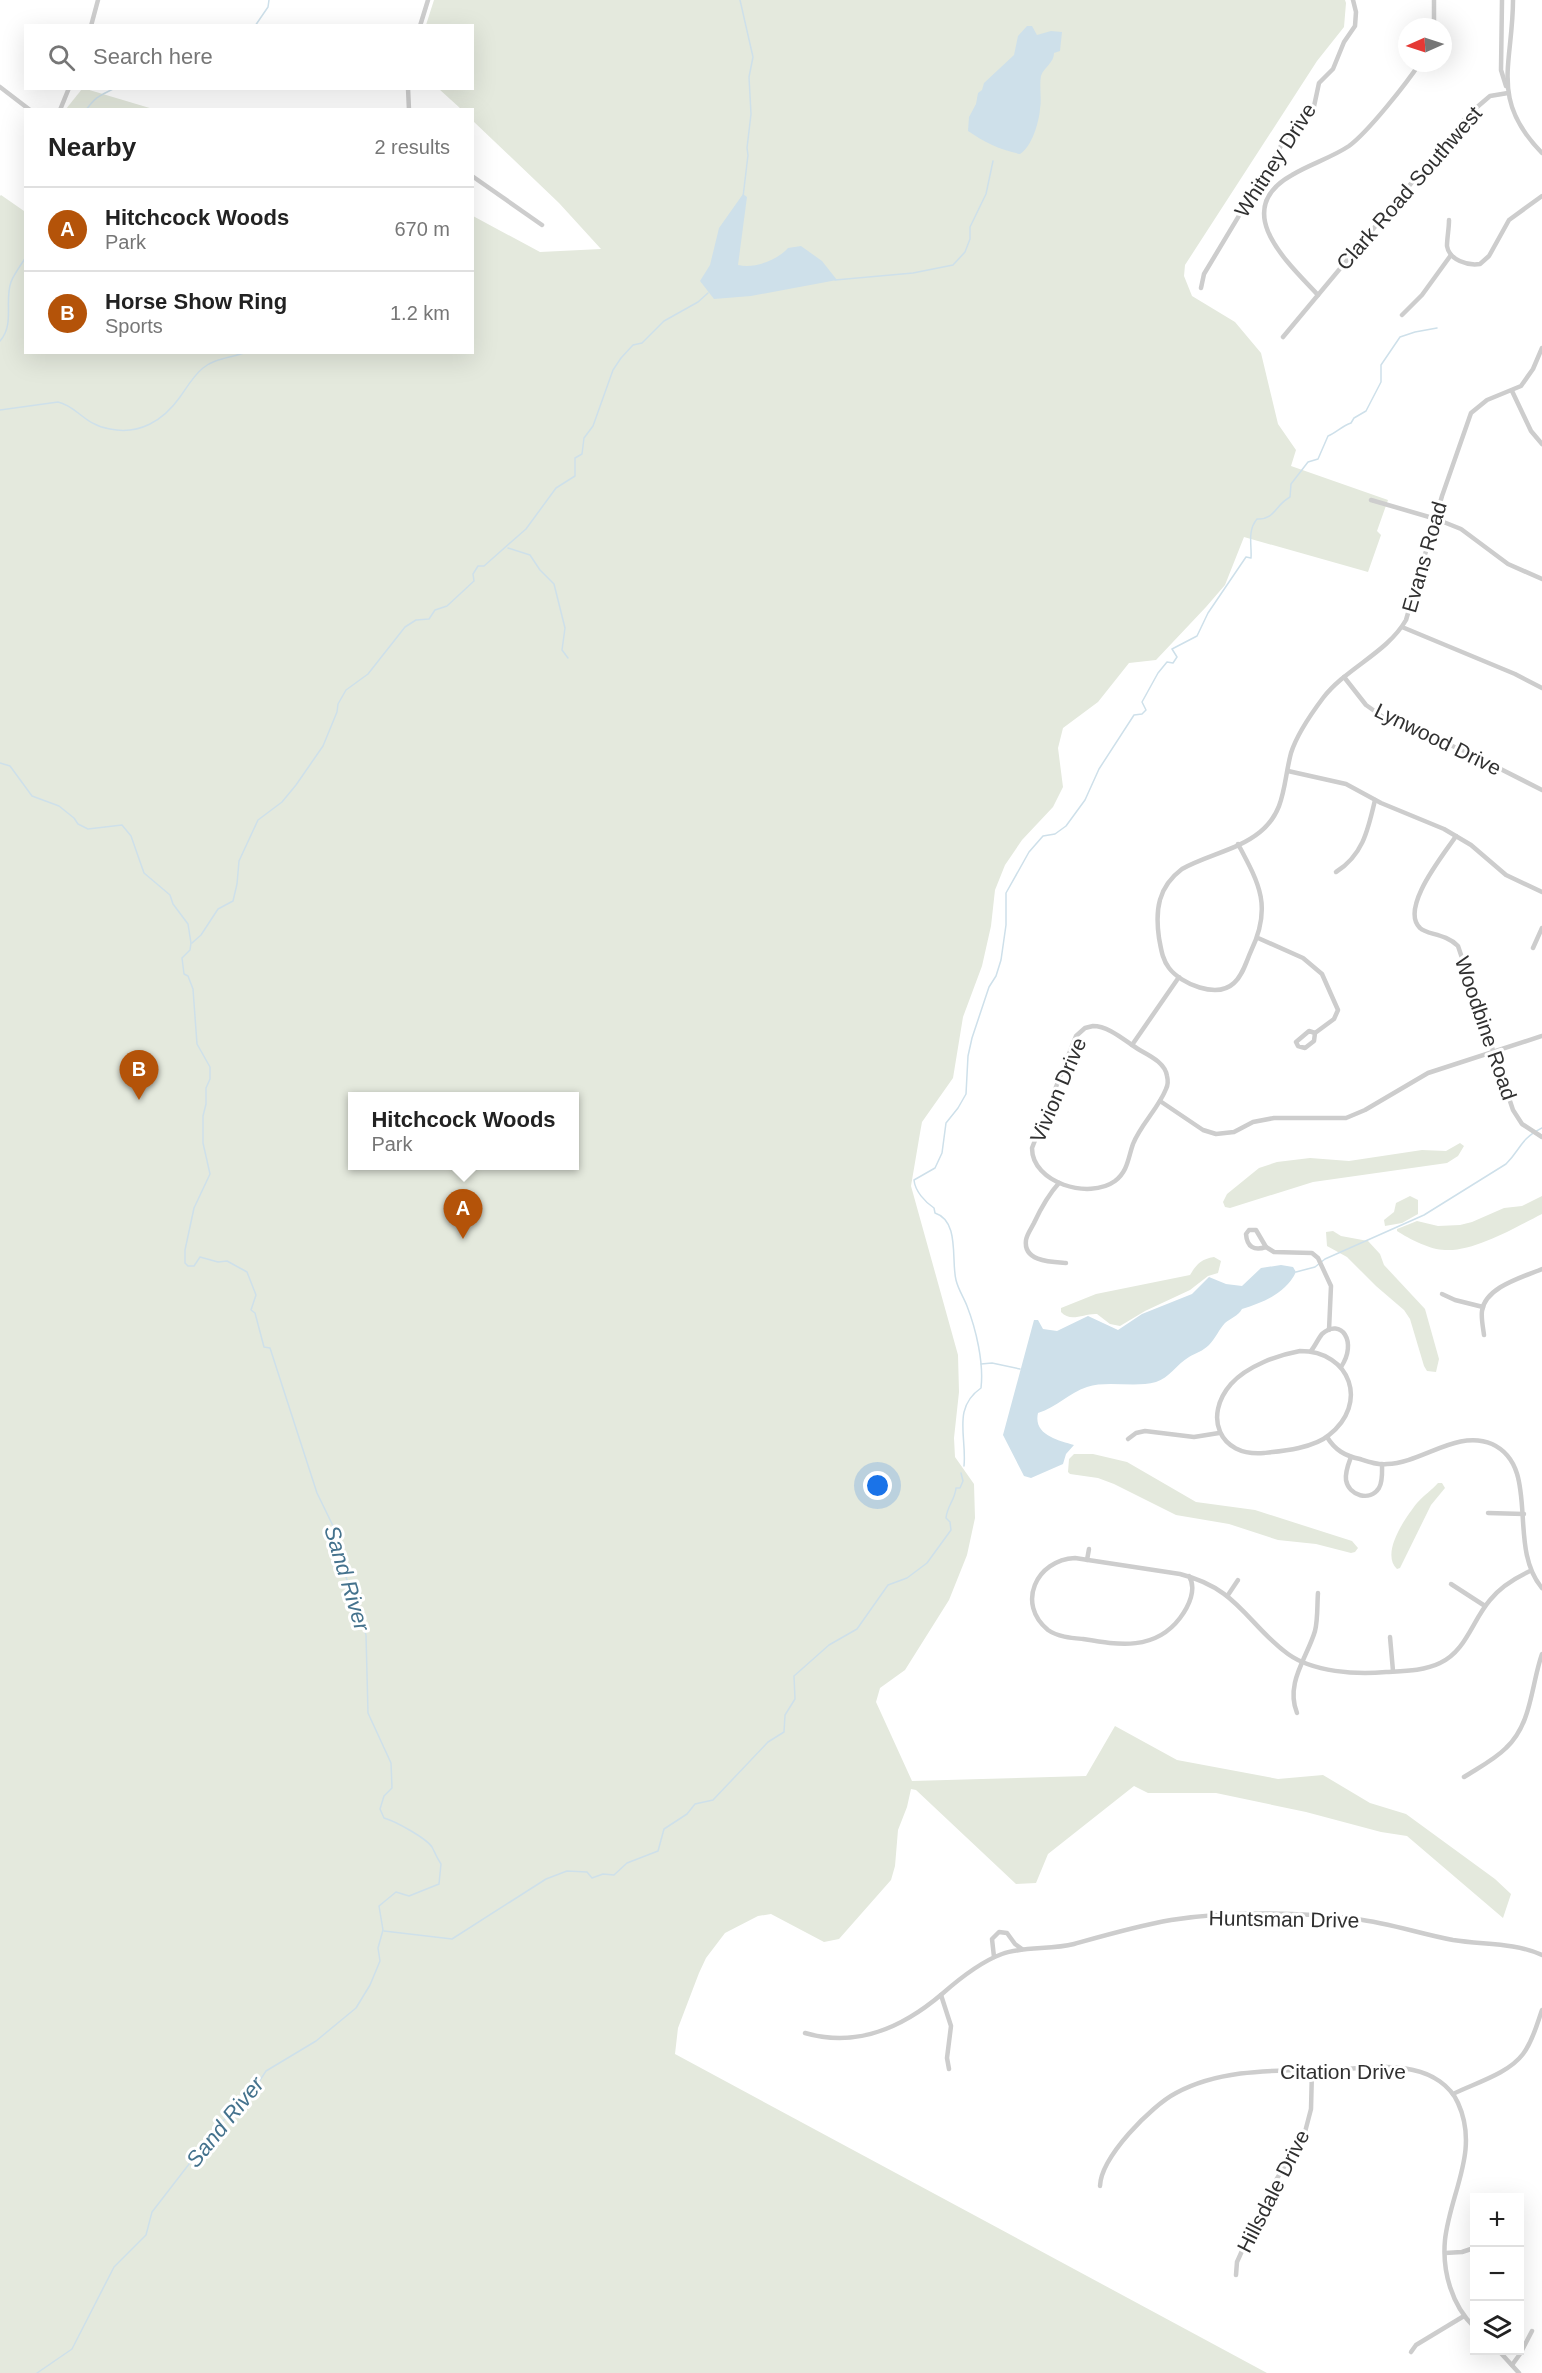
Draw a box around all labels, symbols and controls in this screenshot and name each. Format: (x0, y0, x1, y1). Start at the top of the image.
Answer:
north arrow (1398, 18, 1452, 72)
search box (24, 24, 474, 90)
icon: search (45, 41, 78, 74)
text: Search here (93, 44, 213, 69)
street label: Whitney Drive (1230, 99, 1320, 221)
street label: Clark Road Southwest (1332, 101, 1486, 274)
text: Nearby (48, 132, 136, 162)
text: 2 results (374, 136, 450, 158)
text: Hitchcock Woods (105, 205, 289, 230)
text: A (60, 218, 75, 240)
text: 670 m (394, 218, 450, 240)
text: Park (105, 231, 146, 253)
text: Horse Show Ring (105, 289, 287, 314)
text: B (60, 302, 75, 324)
text: 1.2 km (390, 302, 450, 324)
text: Sports (105, 315, 163, 337)
street label: Evans Road (1397, 499, 1451, 615)
street label: Lynwood Drive (1371, 698, 1505, 780)
street label: Woodbine Road (1451, 953, 1521, 1103)
street label: Vivion Drive (1026, 1034, 1090, 1146)
pin: B (120, 1050, 158, 1100)
popup (348, 1092, 579, 1170)
text: Hitchcock Woods (371, 1107, 556, 1132)
text: Park (371, 1133, 413, 1155)
pin: A (444, 1190, 482, 1239)
your location (863, 1471, 892, 1500)
water label: Sand River (319, 1522, 375, 1635)
street label: Huntsman Drive (1209, 1906, 1359, 1932)
street label: Citation Drive (1280, 2060, 1406, 2083)
water label: Sand River (181, 2071, 270, 2172)
street label: Hillsdale Drive (1232, 2126, 1314, 2256)
map controls (1470, 2193, 1524, 2355)
button: + (1470, 2193, 1524, 2247)
button: − (1470, 2247, 1524, 2301)
button: layers (1470, 2301, 1524, 2355)

